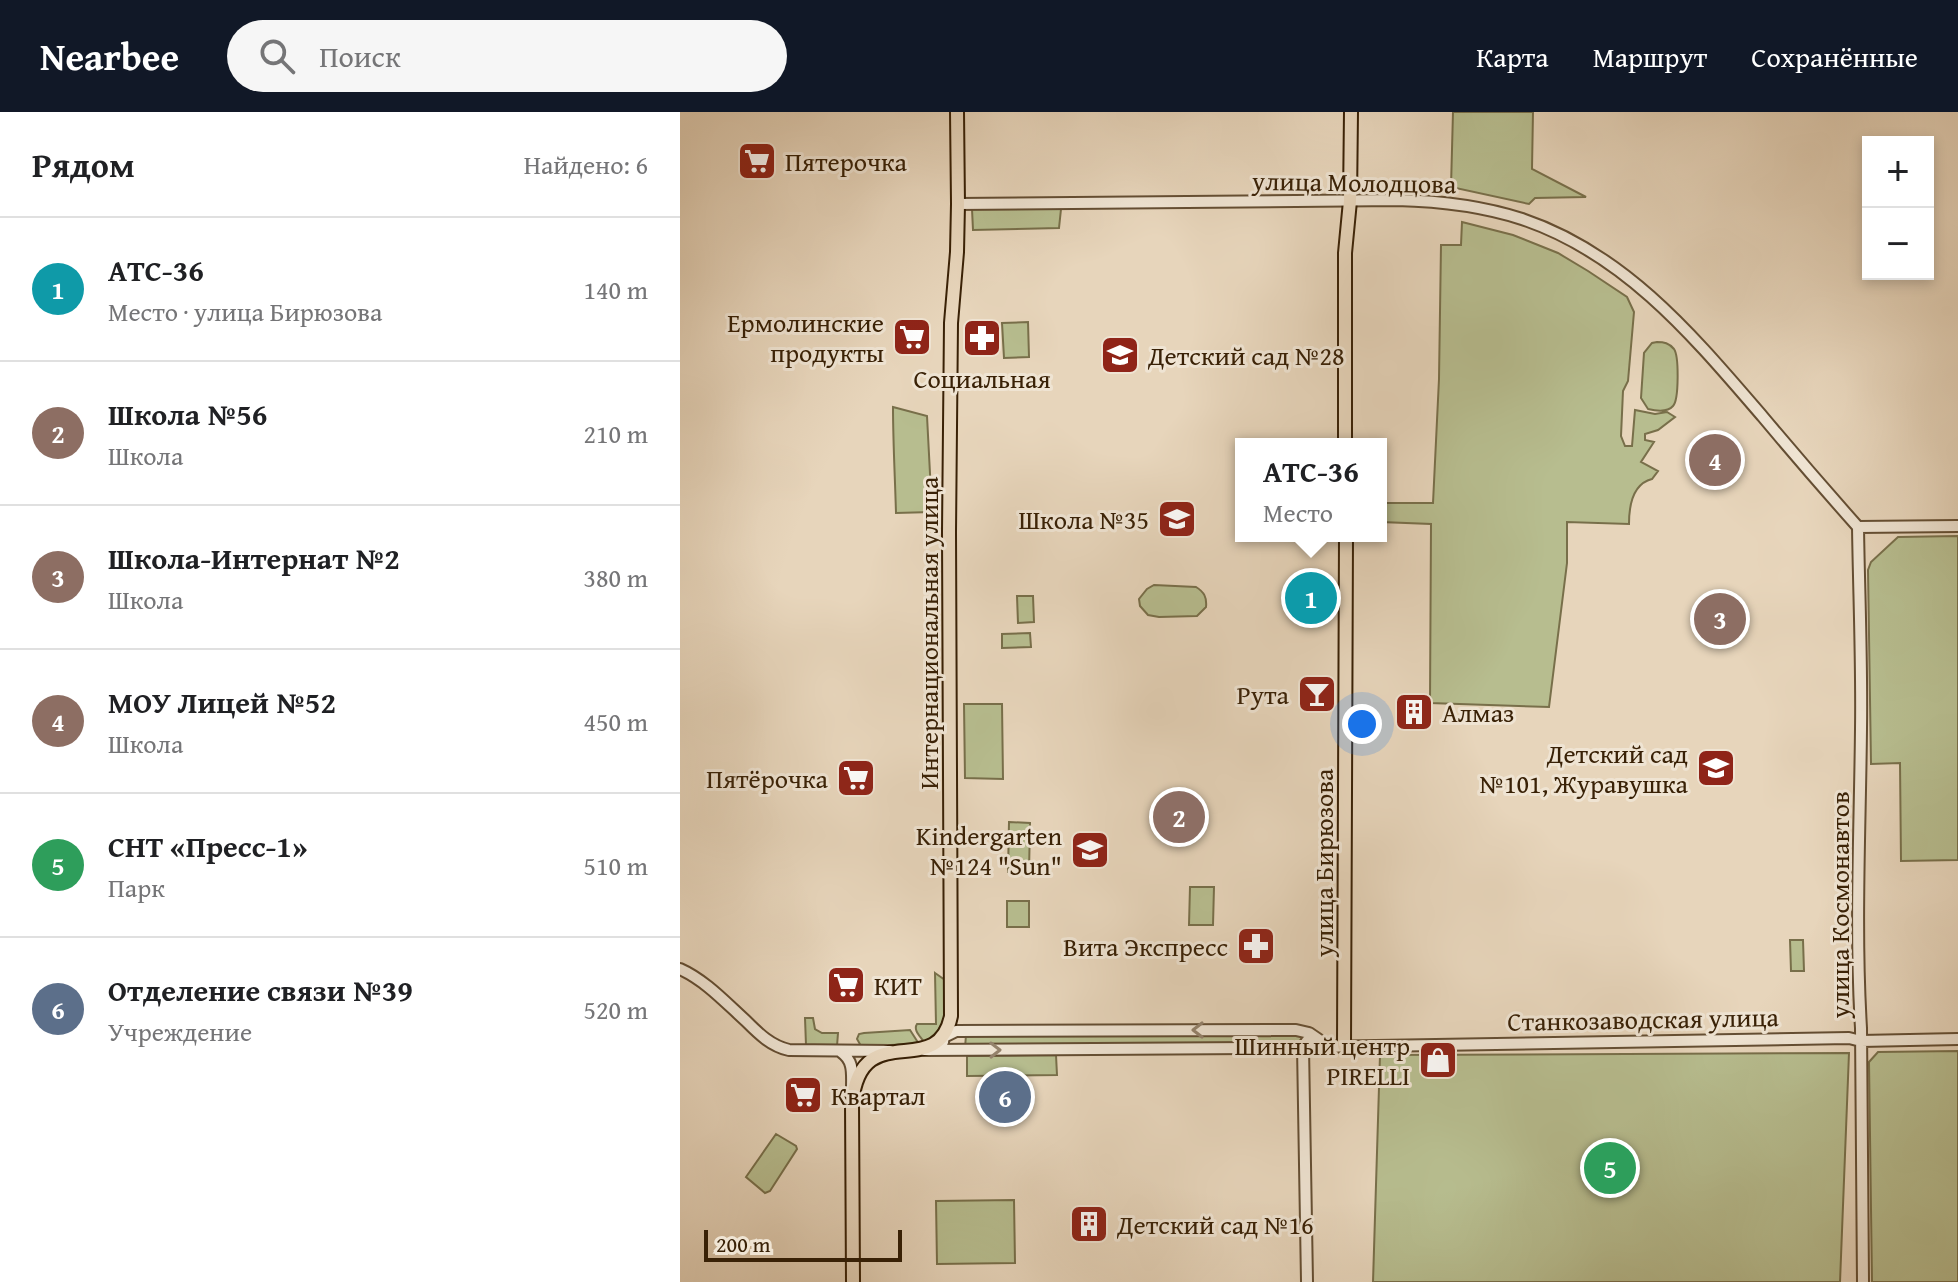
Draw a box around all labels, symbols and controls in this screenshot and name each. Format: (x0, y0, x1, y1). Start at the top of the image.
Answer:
search box (227, 20, 787, 92)
text: Nearbee (40, 28, 179, 84)
icon: search (255, 34, 299, 78)
text: Поиск (319, 34, 401, 78)
text: Карта (1476, 36, 1549, 77)
text: Маршрут (1593, 36, 1707, 77)
text: Сохранённые (1751, 36, 1918, 77)
map controls (1862, 136, 1934, 280)
button: + (1862, 136, 1934, 208)
text: Рядом (32, 140, 135, 189)
supermarket icon: Пятерочка (736, 140, 778, 182)
place label: Пятерочка (785, 142, 907, 181)
text: Найдено: 6 (524, 145, 648, 184)
street label: улица Молодцова (1250, 161, 1457, 203)
button: − (1862, 208, 1934, 280)
text: АТС-36 (108, 248, 204, 292)
text: 1 (51, 270, 65, 309)
text: 140 m (583, 270, 648, 309)
text: Место · улица Бирюзова (108, 292, 382, 331)
place label: Ермолинские продукты (727, 303, 884, 372)
supermarket icon: Ермолинские продукты (891, 316, 933, 358)
pharmacy icon: Социальная (961, 317, 1003, 359)
school or university icon: Детский сад №28 (1099, 334, 1141, 376)
place label: Детский сад №28 (1147, 336, 1345, 375)
place label: Социальная (913, 359, 1051, 398)
text: Школа №56 (108, 392, 267, 436)
text: 2 (51, 414, 65, 453)
text: 210 m (583, 414, 648, 453)
pin: 4 (1689, 430, 1741, 490)
text: Школа (108, 436, 183, 475)
popup (1235, 438, 1387, 542)
text: АТС-36 (1263, 449, 1359, 493)
street label: Интернациональная улица (909, 476, 948, 789)
text: Место (1263, 493, 1333, 532)
school or university icon: Школа №35 (1156, 498, 1198, 540)
place label: Школа №35 (1018, 500, 1149, 539)
text: Школа-Интернат №2 (108, 536, 400, 580)
text: 3 (51, 558, 65, 597)
text: 380 m (583, 558, 648, 597)
pin: 1 (1285, 568, 1337, 628)
text: Школа (108, 580, 183, 619)
pin: 3 (1694, 589, 1746, 649)
bar icon: Рута (1296, 673, 1338, 715)
place label: Рута (1237, 675, 1290, 714)
text: МОУ Лицей №52 (108, 680, 336, 724)
building icon: Алмаз (1393, 691, 1435, 733)
place label: Алмаз (1442, 693, 1514, 732)
text: 4 (51, 702, 65, 741)
text: 450 m (583, 702, 648, 741)
your location (1342, 704, 1382, 744)
text: Школа (108, 724, 183, 763)
place label: Детский сад №101, Журавушка (1480, 734, 1689, 803)
school or university icon: Детский сад №101, Журавушка (1695, 747, 1737, 789)
supermarket icon: Пятёрочка (835, 757, 877, 799)
place label: Пятёрочка (706, 759, 829, 798)
street label: улица Бирюзова (1304, 768, 1343, 958)
pin: 2 (1153, 787, 1205, 847)
street label: улица Космонавтов (1820, 791, 1859, 1020)
place label: Kindergarten №124 "Sun" (916, 816, 1062, 885)
text: СНТ «Пресс-1» (108, 824, 308, 868)
school or university icon: Kindergarten №124 "Sun" (1069, 829, 1111, 871)
text: 5 (51, 846, 65, 885)
text: 510 m (583, 846, 648, 885)
text: Парк (108, 868, 165, 907)
pharmacy icon: Вита Экспресс (1235, 925, 1277, 967)
place label: Вита Экспресс (1063, 927, 1228, 966)
supermarket icon: КИТ (825, 964, 867, 1006)
place label: КИТ (874, 966, 922, 1005)
text: Отделение связи №39 (108, 968, 413, 1012)
text: 6 (51, 990, 65, 1029)
text: 520 m (583, 990, 648, 1029)
street label: Станкозаводская улица (1507, 997, 1780, 1041)
text: Учреждение (108, 1012, 252, 1051)
one-way arrow (1191, 1022, 1204, 1039)
place label: Шинный центр PIRELLI (1235, 1026, 1410, 1095)
shop icon: Шинный центр PIRELLI (1417, 1039, 1459, 1081)
one-way arrow (989, 1041, 1002, 1059)
pin: 6 (979, 1067, 1031, 1127)
supermarket icon: Квартал (782, 1074, 824, 1116)
place label: Квартал (831, 1076, 925, 1115)
pin: 5 (1584, 1138, 1636, 1198)
building icon: Детский сад №16 (1068, 1203, 1110, 1245)
place label: Детский сад №16 (1116, 1205, 1314, 1244)
scale bar (704, 1226, 902, 1262)
text: 200 m (716, 1228, 771, 1260)

